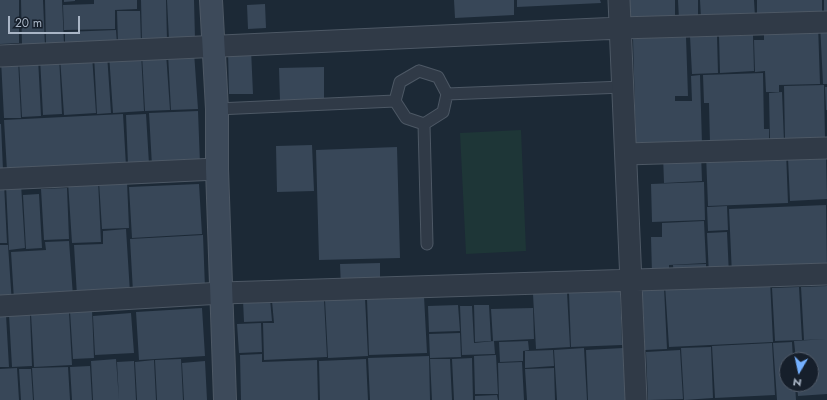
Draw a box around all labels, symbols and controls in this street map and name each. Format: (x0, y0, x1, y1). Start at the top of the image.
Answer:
scale bar (10, 8, 82, 34)
text: 20 m (15, 14, 42, 32)
north arrow (779, 352, 819, 392)
text: N (792, 374, 803, 391)

